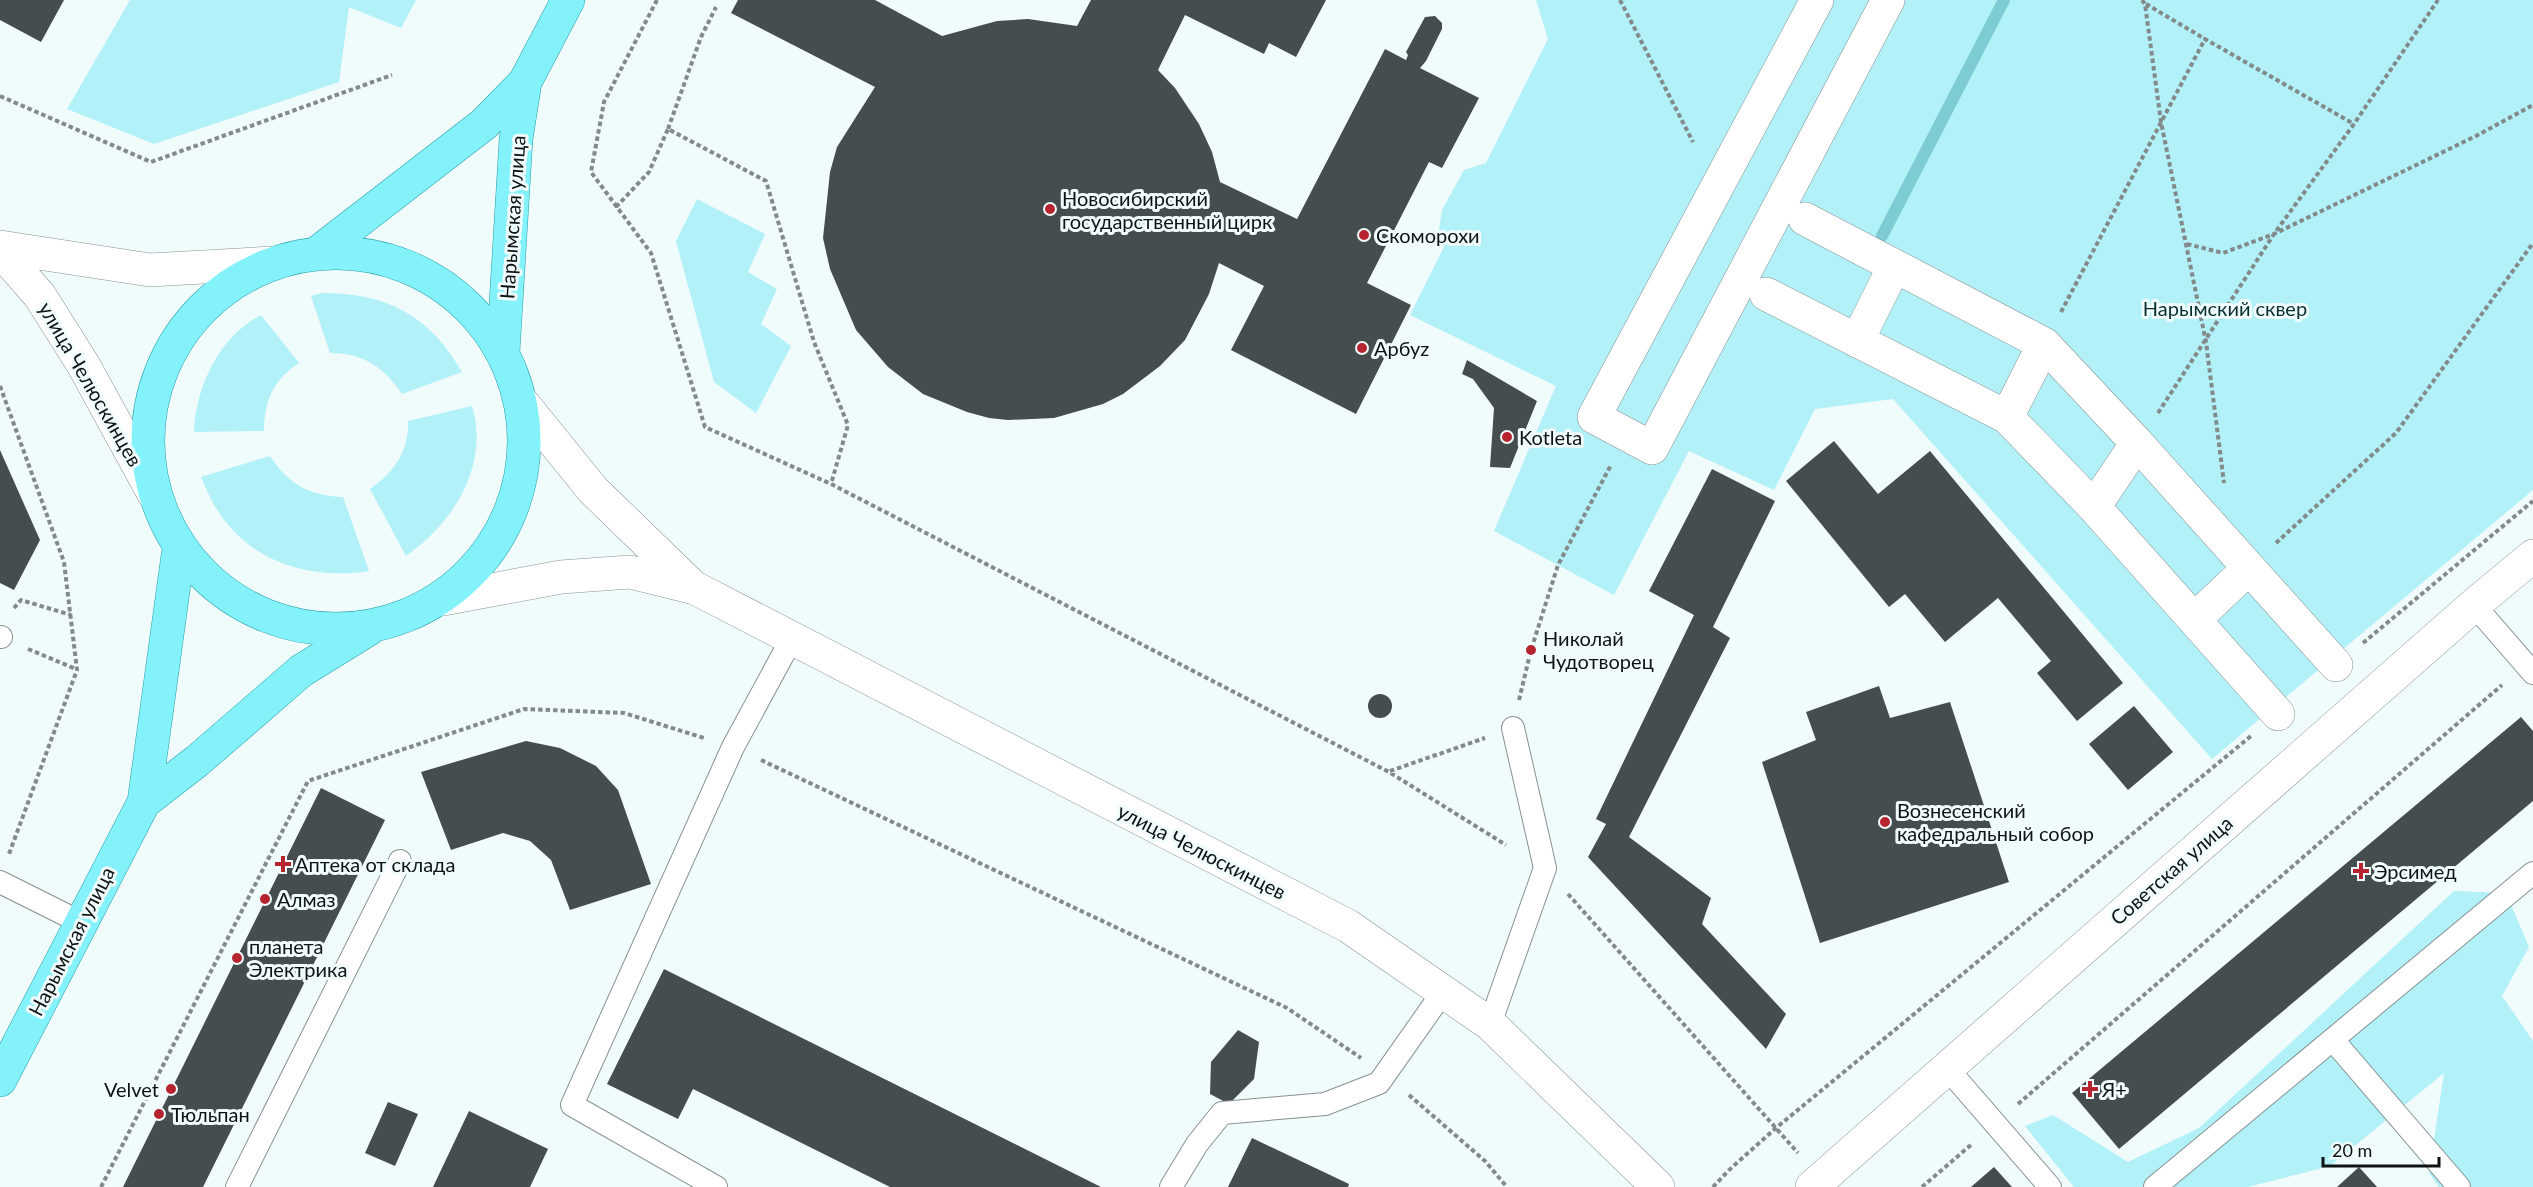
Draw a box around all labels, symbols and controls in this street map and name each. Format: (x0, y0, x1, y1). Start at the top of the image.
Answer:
street label: Нарымская улица (494, 134, 530, 300)
place label: Новосибирский государственный цирк (1062, 186, 1273, 233)
marker: Новосибирский государственный цирк (1043, 202, 1057, 216)
place label: Скоморохи (1376, 223, 1480, 247)
marker: Скоморохи (1357, 228, 1371, 242)
park label: Нарымский сквер (2143, 296, 2307, 320)
street label: улица Челюскинцев (34, 298, 148, 470)
place label: Арбуz (1374, 336, 1429, 360)
marker: Арбуz (1355, 341, 1369, 355)
place label: Kotleta (1519, 425, 1582, 449)
marker: Kotleta (1500, 430, 1514, 444)
place label: Николай Чудотворец (1543, 626, 1654, 673)
marker: Николай Чудотворец (1524, 643, 1538, 657)
street label: улица Челюскинцев (1114, 798, 1290, 904)
place label: Вознесенский кафедральный собор (1897, 798, 2094, 845)
street label: Советская улица (2105, 810, 2237, 930)
marker: Вознесенский кафедральный собор (1878, 815, 1892, 829)
place label: Аптека от склада (295, 852, 455, 876)
marker: Аптека от склада (276, 857, 290, 871)
place label: Эрсимед (2374, 859, 2457, 883)
street label: Нарымская улица (23, 862, 119, 1020)
marker: Эрсимед (2352, 862, 2370, 880)
place label: Алмаз (277, 887, 335, 911)
marker: Алмаз (258, 892, 272, 906)
place label: планета Электрика (249, 934, 347, 981)
marker: планета Электрика (230, 951, 244, 965)
place label: Velvet (104, 1077, 159, 1101)
place label: Я+ (2101, 1077, 2127, 1101)
marker: Velvet (164, 1082, 178, 1096)
marker: Я+ (2083, 1082, 2097, 1096)
place label: Тюльпан (171, 1102, 250, 1126)
marker: Тюльпан (152, 1107, 166, 1121)
scale bar (2323, 1130, 2438, 1168)
text: 20 m (2332, 1139, 2372, 1161)

